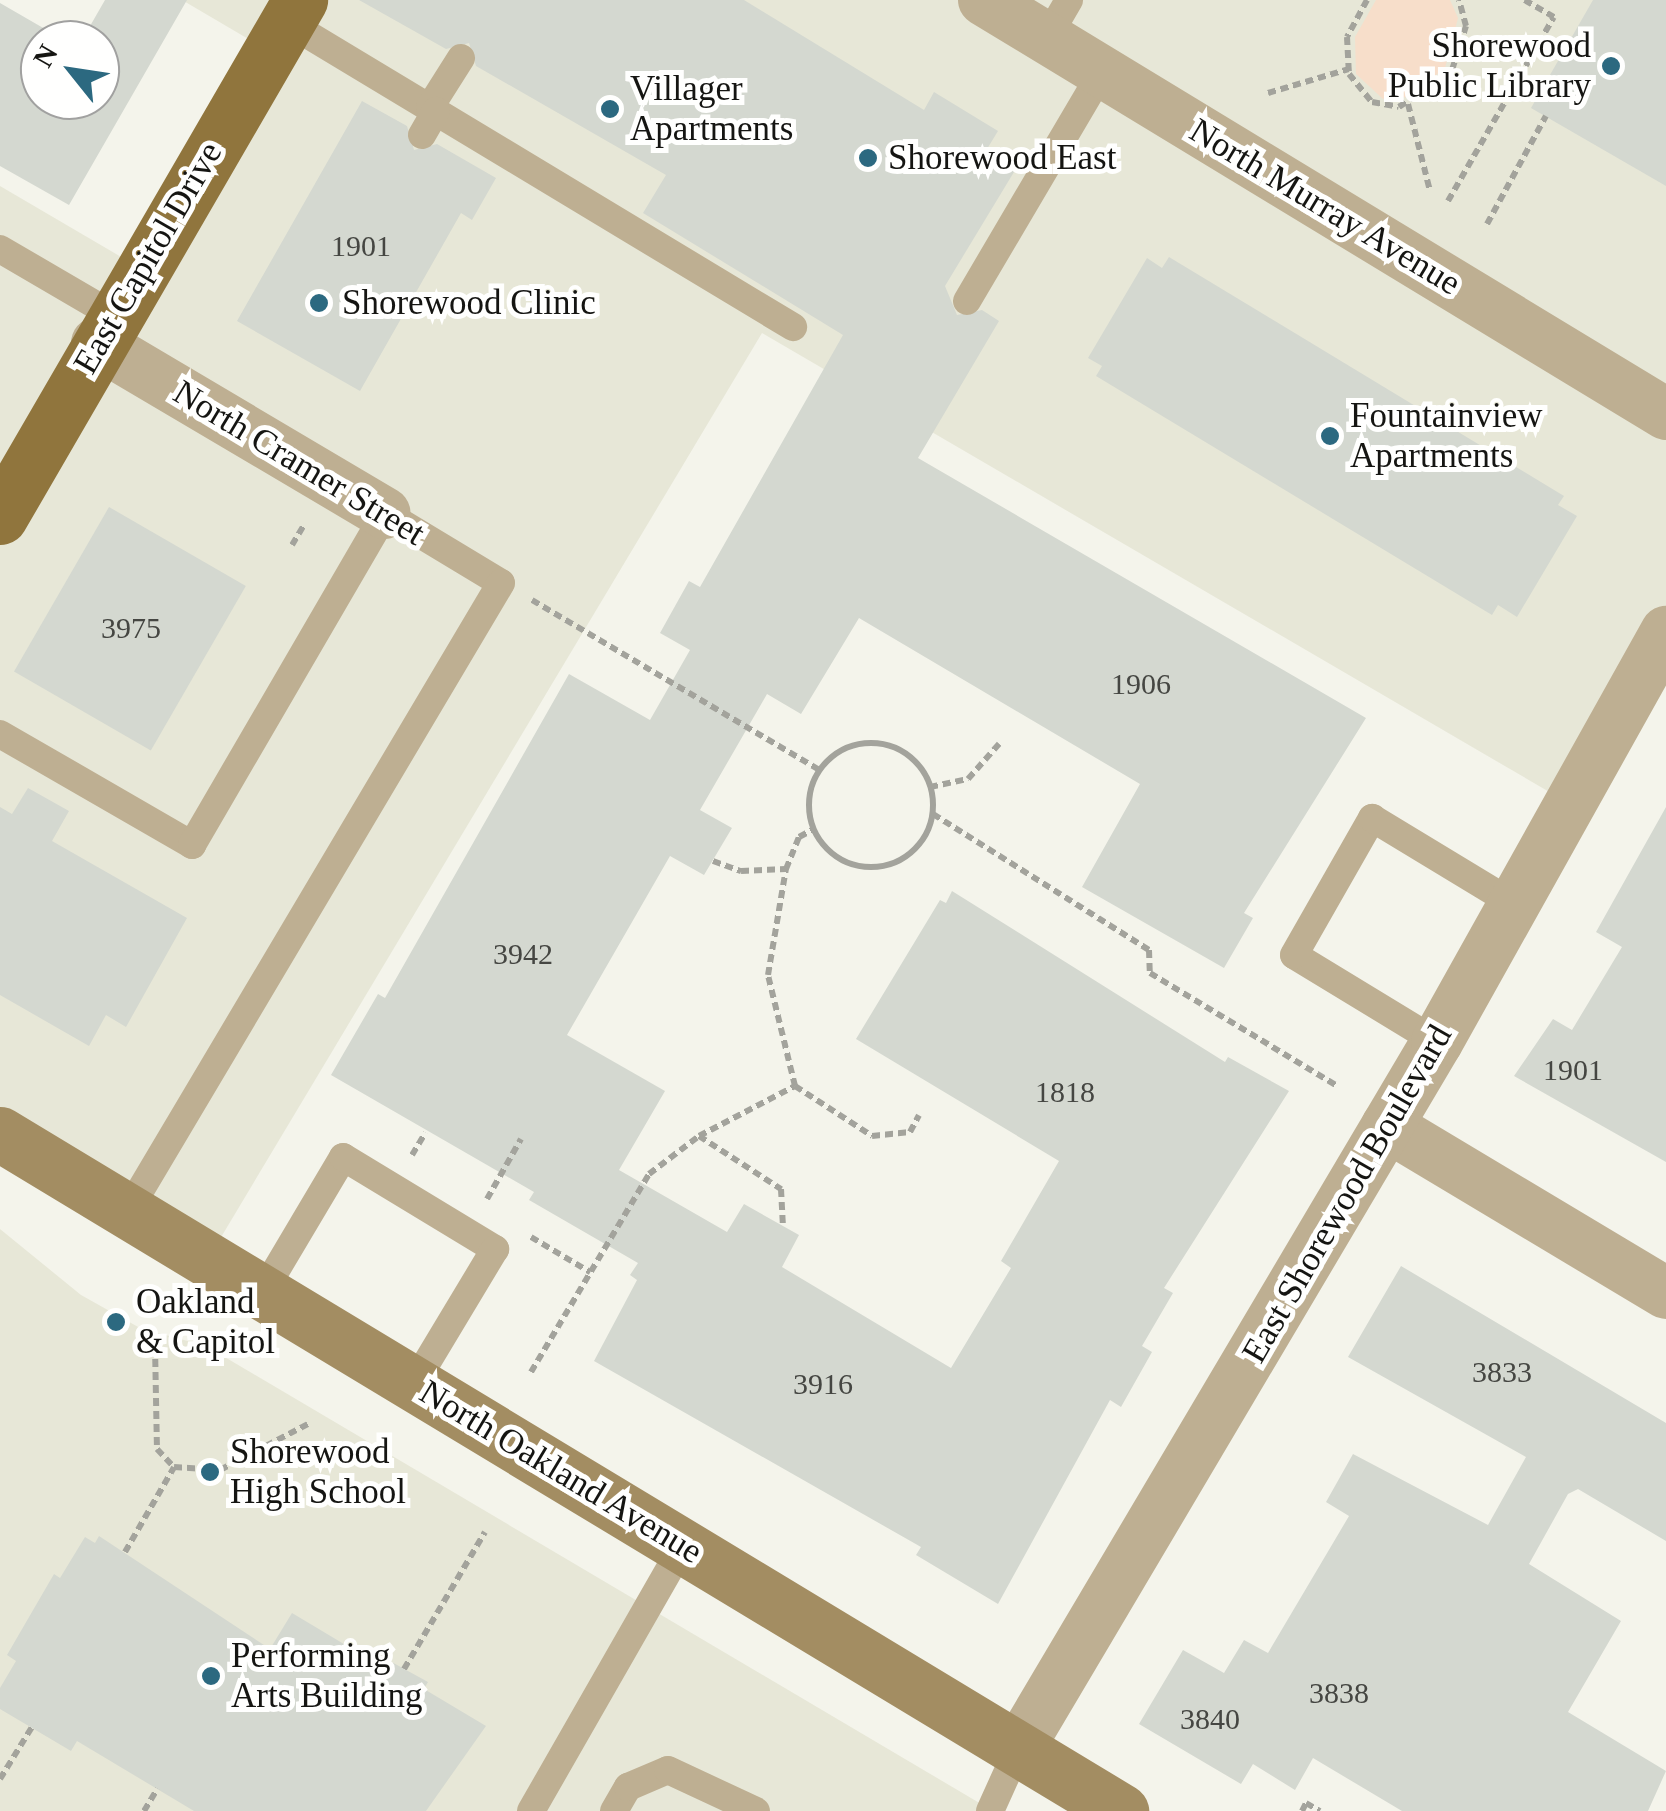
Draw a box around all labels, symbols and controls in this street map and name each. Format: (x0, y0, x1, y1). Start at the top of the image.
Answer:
north arrow (20, 20, 120, 120)
place label: Shorewood Public Library (1388, 25, 1591, 107)
text: N (27, 39, 64, 72)
marker: Shorewood Public Library (1600, 55, 1622, 77)
place label: Villager Apartments (630, 68, 793, 150)
marker: Villager Apartments (599, 98, 621, 120)
street label: North Murray Avenue (1181, 109, 1469, 305)
street label: East Capitol Drive (65, 135, 231, 381)
place label: Shorewood East (888, 137, 1116, 179)
marker: Shorewood East (857, 147, 879, 169)
house number: 1901 (331, 228, 391, 264)
place label: Shorewood Clinic (342, 282, 596, 324)
marker: Shorewood Clinic (306, 290, 332, 316)
street label: North Cramer Street (166, 371, 432, 555)
place label: Fountainview Apartments (1350, 395, 1542, 477)
marker: Fountainview Apartments (1319, 425, 1341, 447)
house number: 3975 (101, 610, 161, 646)
house number: 1906 (1111, 666, 1171, 702)
house number: 3942 (493, 936, 553, 972)
street label: East Shorewood Boulevard (1233, 1018, 1461, 1370)
house number: 1901 (1543, 1052, 1603, 1088)
house number: 1818 (1035, 1074, 1095, 1110)
place label: Oakland & Capitol (136, 1281, 275, 1363)
marker: Oakland & Capitol (105, 1311, 127, 1333)
house number: 3833 (1472, 1354, 1532, 1390)
house number: 3916 (793, 1366, 853, 1402)
street label: North Oakland Avenue (411, 1371, 711, 1573)
place label: Shorewood High School (230, 1431, 406, 1513)
marker: Shorewood High School (199, 1461, 221, 1483)
place label: Performing Arts Building (231, 1635, 423, 1717)
marker: Performing Arts Building (200, 1665, 222, 1687)
house number: 3838 (1309, 1675, 1369, 1711)
house number: 3840 (1180, 1701, 1240, 1737)

